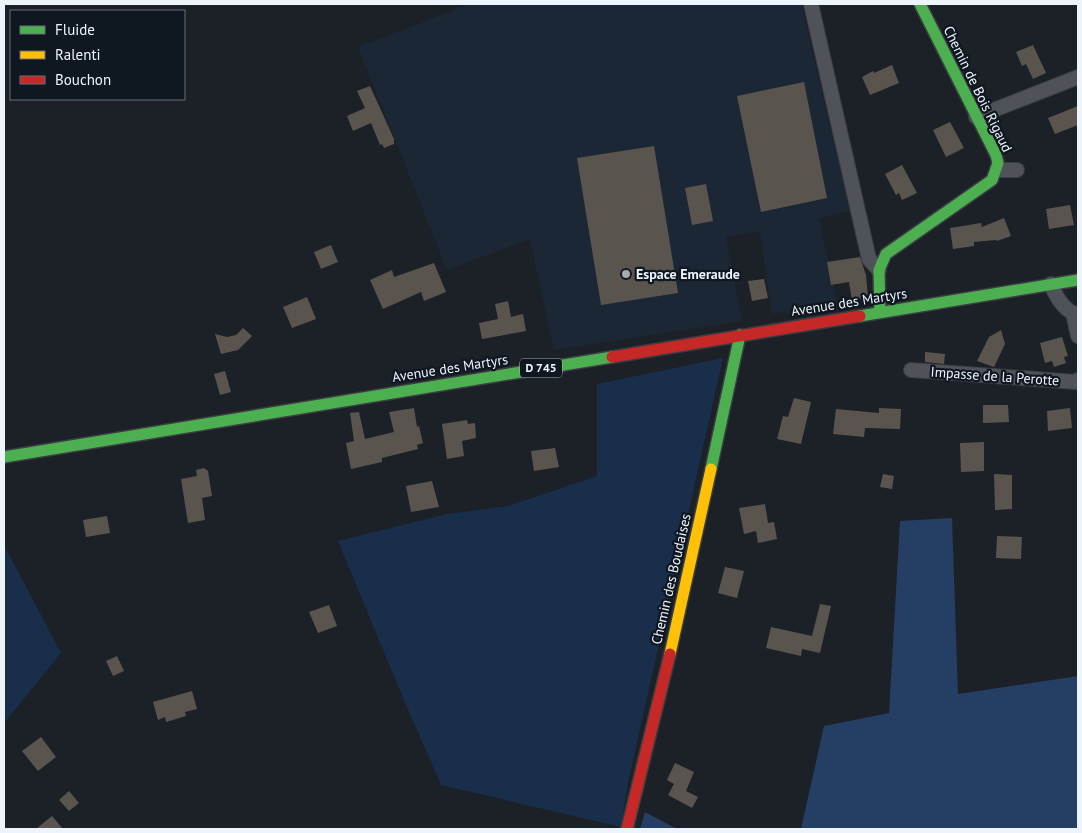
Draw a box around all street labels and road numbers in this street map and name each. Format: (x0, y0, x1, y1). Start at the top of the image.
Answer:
street label: Chemin de Bois Rigaud (940, 23, 1016, 155)
street label: Avenue des Martyrs (790, 284, 908, 320)
street label: Avenue des Martyrs (391, 350, 509, 386)
road number: D 745 (520, 358, 562, 378)
street label: Impasse de la Perotte (930, 363, 1060, 389)
street label: Chemin des Boudaises (647, 512, 695, 646)

